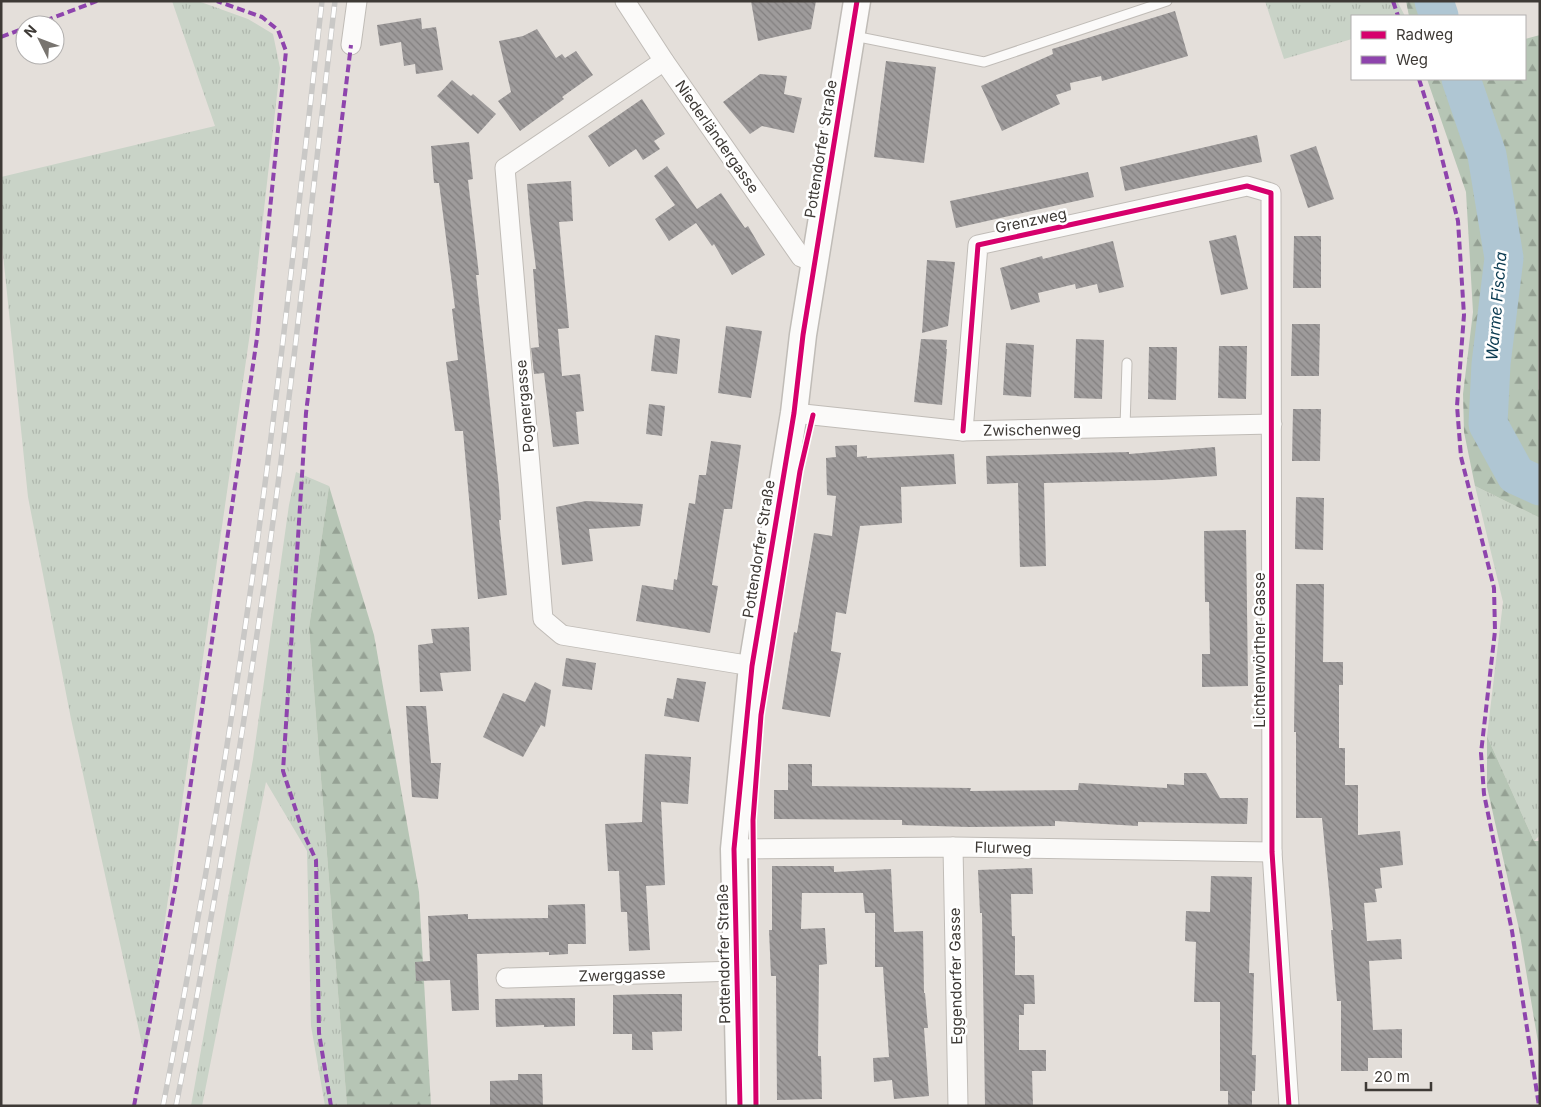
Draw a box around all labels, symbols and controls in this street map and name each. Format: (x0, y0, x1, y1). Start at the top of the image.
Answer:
north arrow (15, 15, 65, 65)
legend (1351, 15, 1526, 80)
text: N (20, 21, 40, 41)
text: Radweg (1396, 25, 1453, 44)
text: Weg (1396, 50, 1428, 69)
street label: Niederländergasse (671, 76, 764, 197)
street label: Pottendorfer Straße (800, 78, 841, 219)
street label: Grenzweg (993, 204, 1068, 237)
water label: Warme Fischa (1481, 251, 1511, 361)
street label: Pognergasse (511, 359, 538, 453)
street label: Zwischenweg (983, 419, 1081, 440)
street label: Pottendorfer Straße (738, 478, 779, 619)
street label: Lichtenwörther Gasse (1250, 572, 1269, 728)
street label: Flurweg (974, 838, 1032, 857)
street label: Pottendorfer Straße (713, 884, 734, 1024)
street label: Eggendorfer Gasse (945, 907, 966, 1045)
street label: Zwerggasse (578, 963, 666, 986)
scale bar (1366, 1060, 1431, 1092)
text: 20 m (1374, 1067, 1410, 1086)

